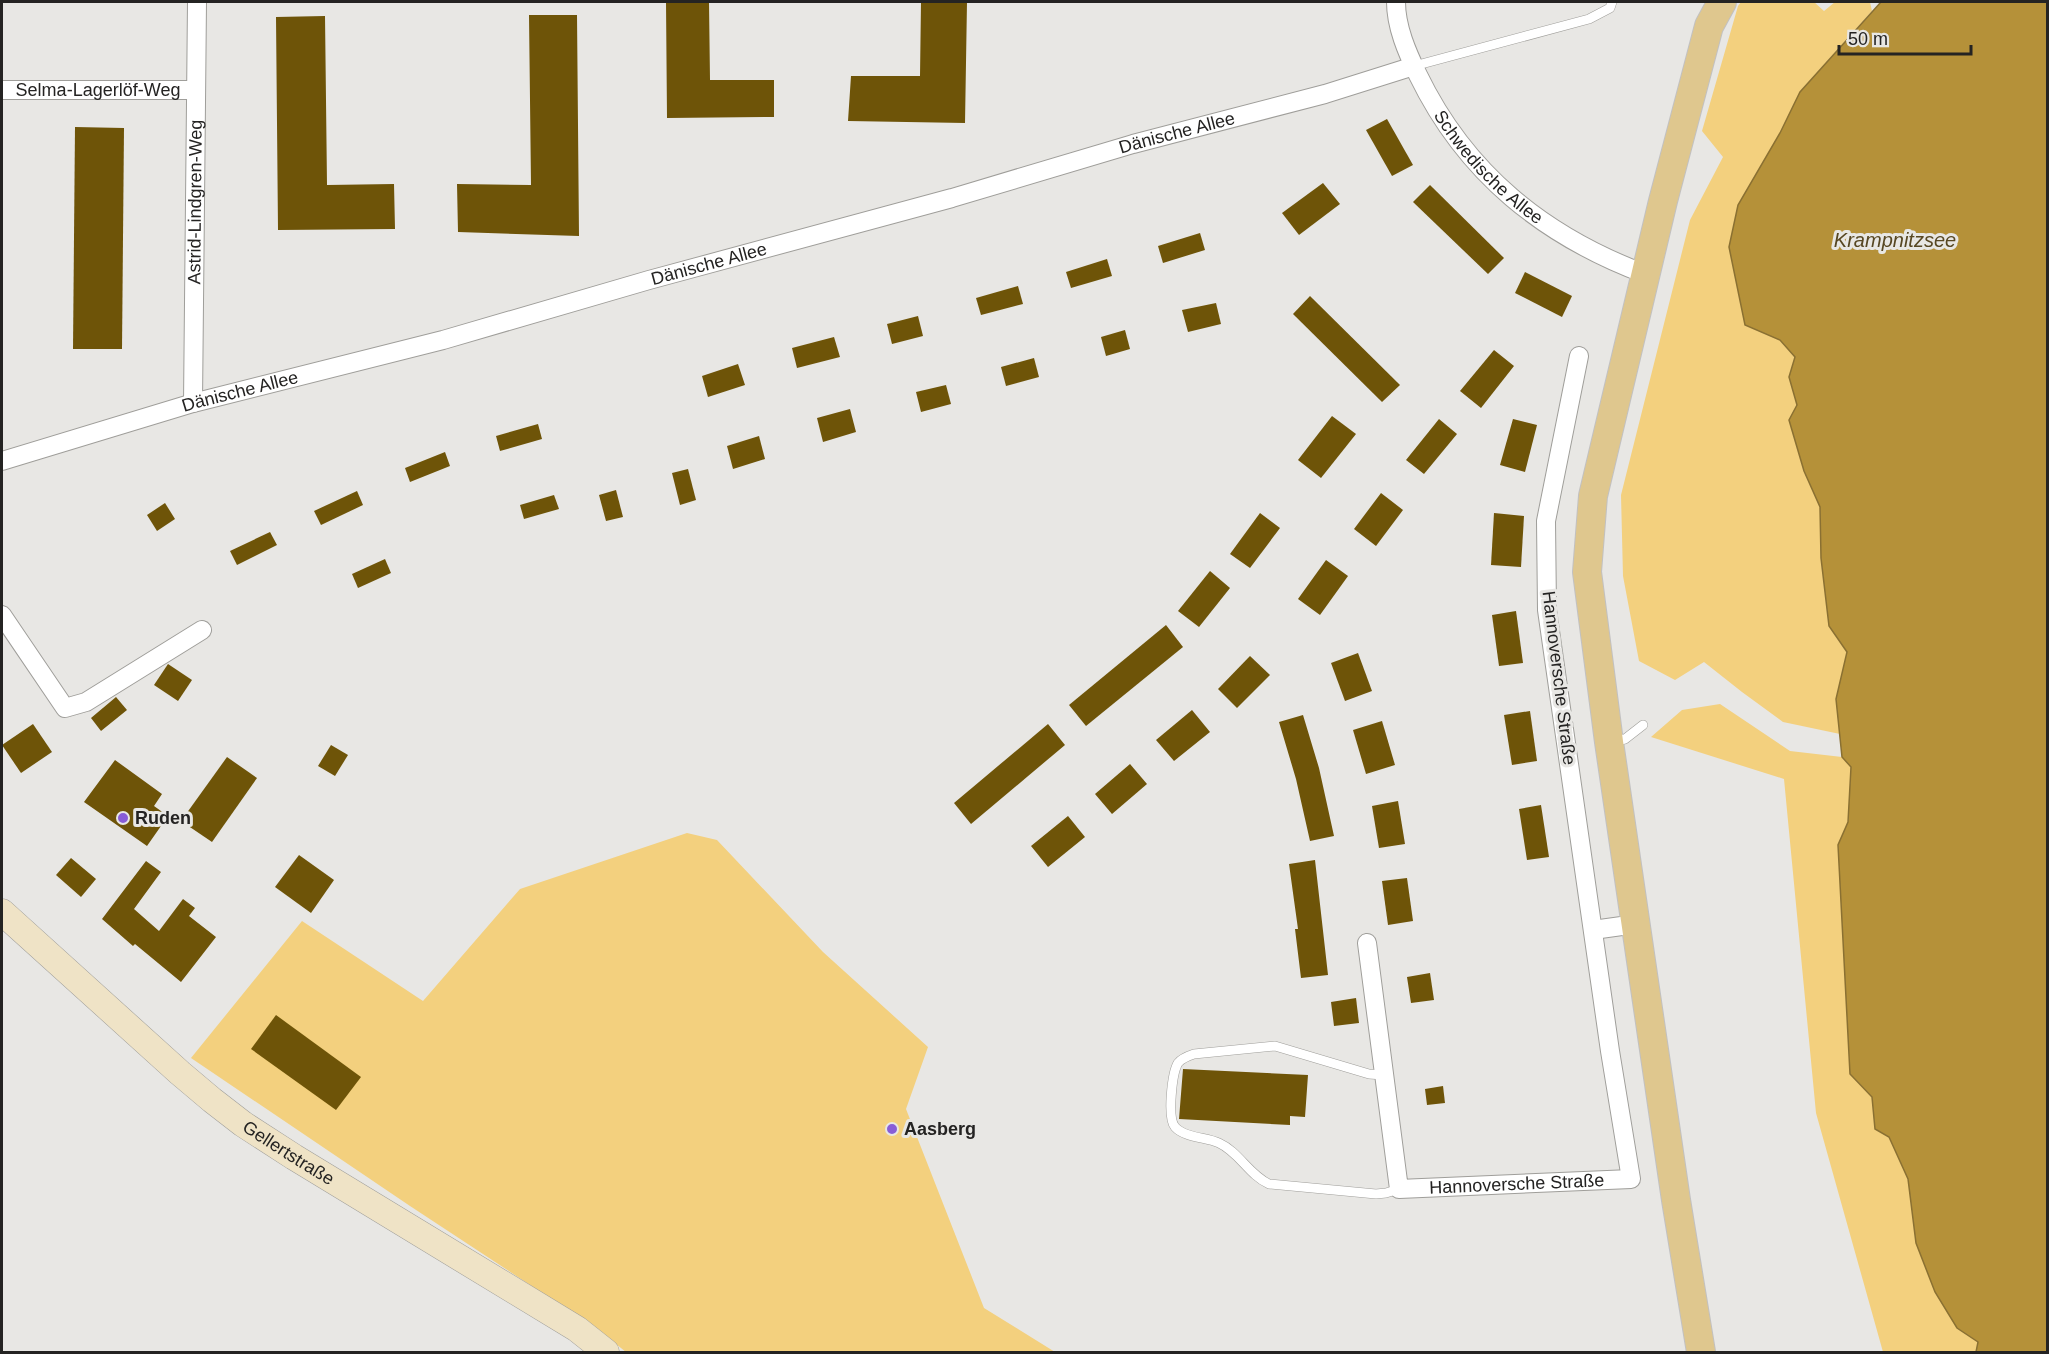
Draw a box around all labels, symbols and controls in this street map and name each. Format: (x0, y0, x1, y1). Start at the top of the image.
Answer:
scale bar (1839, 18, 1971, 56)
text: 50 m (1848, 29, 1888, 49)
street label: Selma-Lagerlöf-Weg (16, 80, 180, 100)
street label: Schwedische Allee (1430, 106, 1547, 228)
street label: Dänische Allee (1116, 108, 1237, 158)
street label: Astrid-Lindgren-Weg (184, 119, 206, 285)
water label: Krampnitzsee (1834, 229, 1956, 251)
street label: Dänische Allee (649, 239, 769, 289)
street label: Dänische Allee (179, 367, 300, 416)
street label: Hannoversche Straße (1538, 590, 1580, 766)
place label: Ruden (135, 808, 191, 828)
marker: Ruden (116, 811, 130, 825)
street label: Gellertstraße (239, 1117, 338, 1189)
place label: Aasberg (904, 1119, 976, 1139)
marker: Aasberg (885, 1122, 899, 1136)
street label: Hannoversche Straße (1429, 1170, 1605, 1198)

